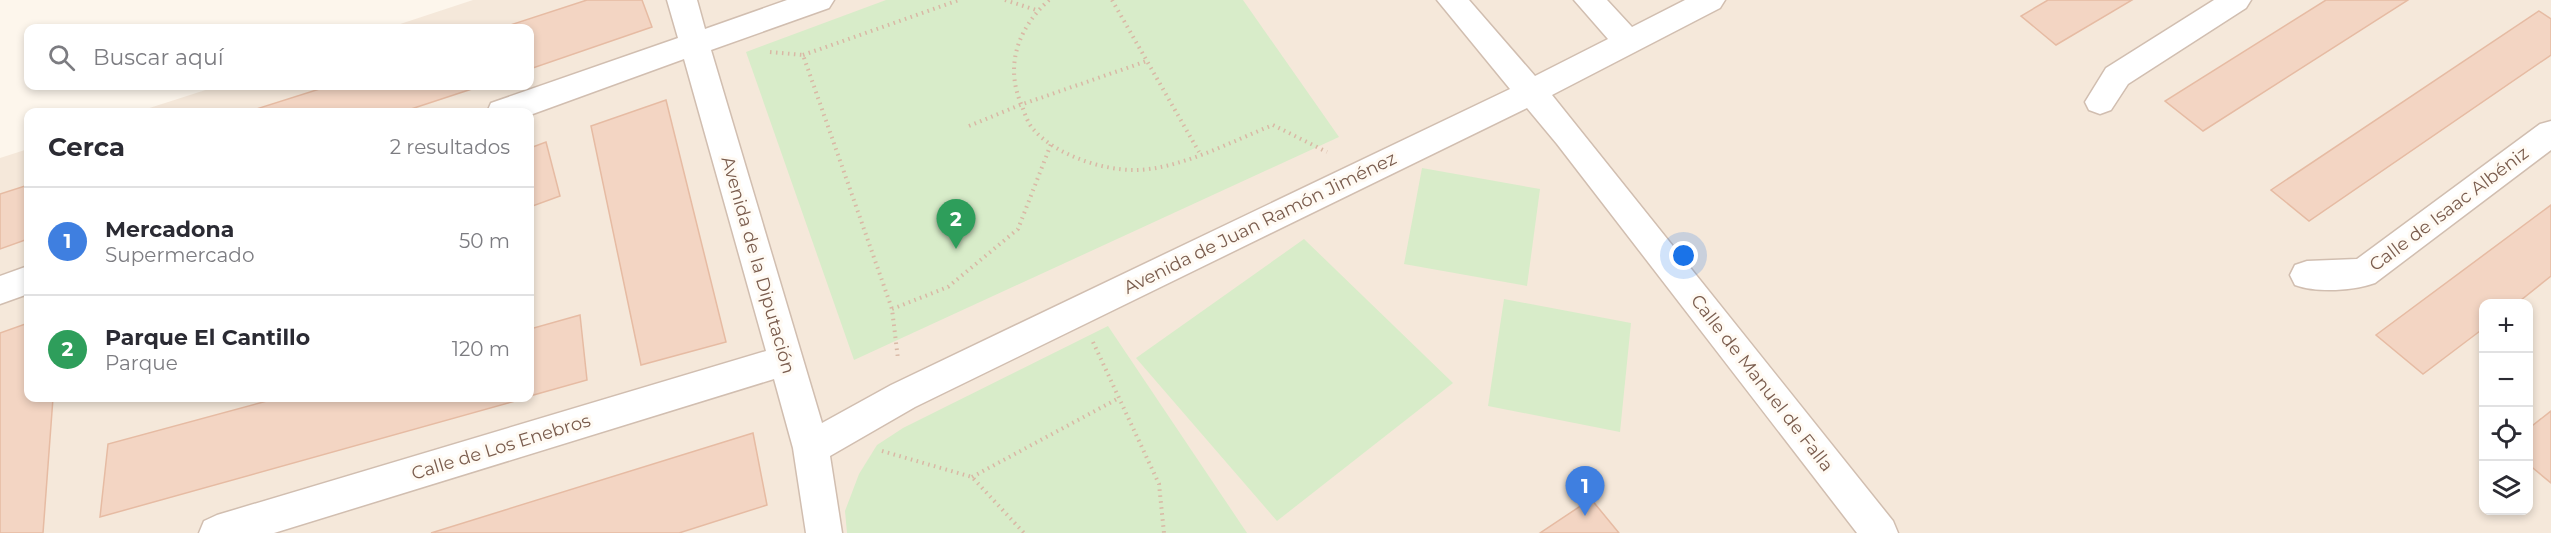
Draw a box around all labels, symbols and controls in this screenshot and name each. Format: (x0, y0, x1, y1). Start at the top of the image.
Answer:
search box (24, 24, 534, 90)
icon: search (45, 41, 78, 74)
text: Buscar aquí (93, 44, 224, 71)
text: Cerca (48, 131, 125, 163)
text: 2 resultados (390, 135, 510, 159)
street label: Calle de Isaac Albéniz (2365, 142, 2533, 276)
street label: Avenida de Juan Ramón Jiménez (1120, 147, 1400, 299)
street label: Avenida de la Diputación (716, 154, 800, 376)
pin: 2 (936, 200, 976, 249)
text: Mercadona (105, 216, 234, 243)
text: 1 (64, 229, 71, 253)
text: 50 m (459, 229, 510, 253)
your location (1669, 241, 1698, 270)
text: Supermercado (105, 243, 254, 267)
street label: Calle de Manuel de Falla (1686, 290, 1838, 476)
map controls (2479, 299, 2533, 515)
button: + (2479, 299, 2533, 353)
text: Parque El Cantillo (105, 324, 310, 351)
text: 2 (62, 337, 73, 361)
text: 120 m (452, 337, 510, 361)
text: Parque (105, 351, 178, 375)
button: − (2479, 353, 2533, 407)
button: locate (2479, 407, 2533, 461)
street label: Calle de Los Enebros (409, 409, 593, 485)
button: layers (2479, 461, 2533, 515)
pin: 1 (1566, 466, 1604, 516)

